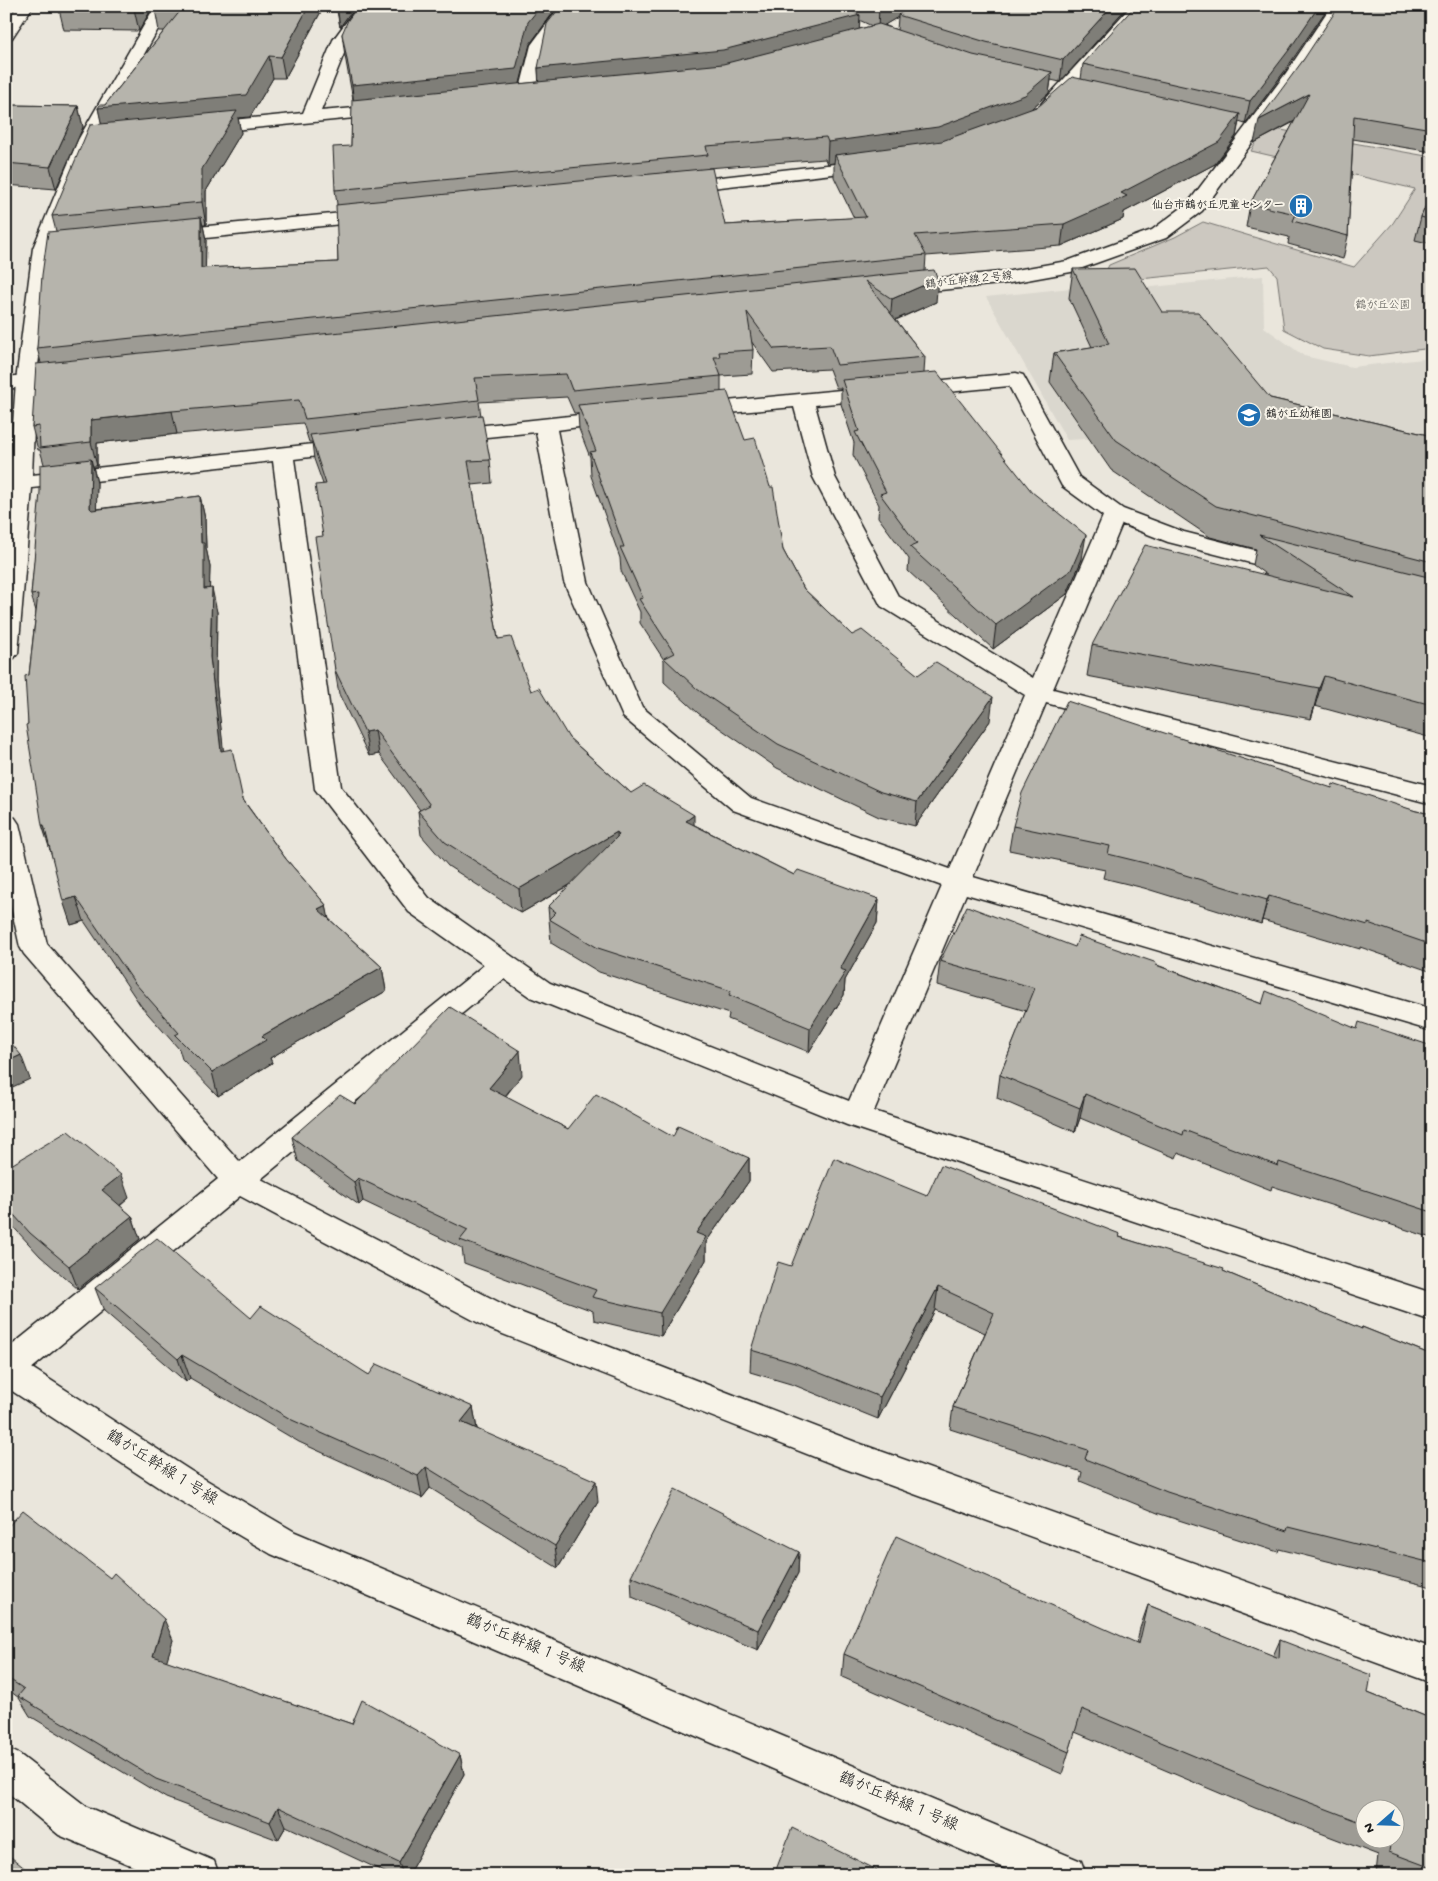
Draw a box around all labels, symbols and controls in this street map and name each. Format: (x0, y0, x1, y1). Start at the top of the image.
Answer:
building icon: 仙台市鶴が丘児童センター (1288, 193, 1314, 219)
place label: 仙台市鶴が丘児童センター (1152, 199, 1284, 212)
street label: 鶴が丘幹線２号線 (925, 269, 1013, 292)
park label: 鶴が丘公園 (1356, 299, 1411, 312)
school or university icon: 鶴が丘幼稚園 (1236, 402, 1262, 428)
place label: 鶴が丘幼稚園 (1266, 408, 1332, 421)
street label: 鶴が丘幹線１号線 (102, 1425, 221, 1511)
street label: 鶴が丘幹線１号線 (462, 1609, 588, 1679)
street label: 鶴が丘幹線１号線 (835, 1767, 961, 1837)
north arrow (1356, 1798, 1406, 1848)
text: N (1361, 1820, 1380, 1835)

